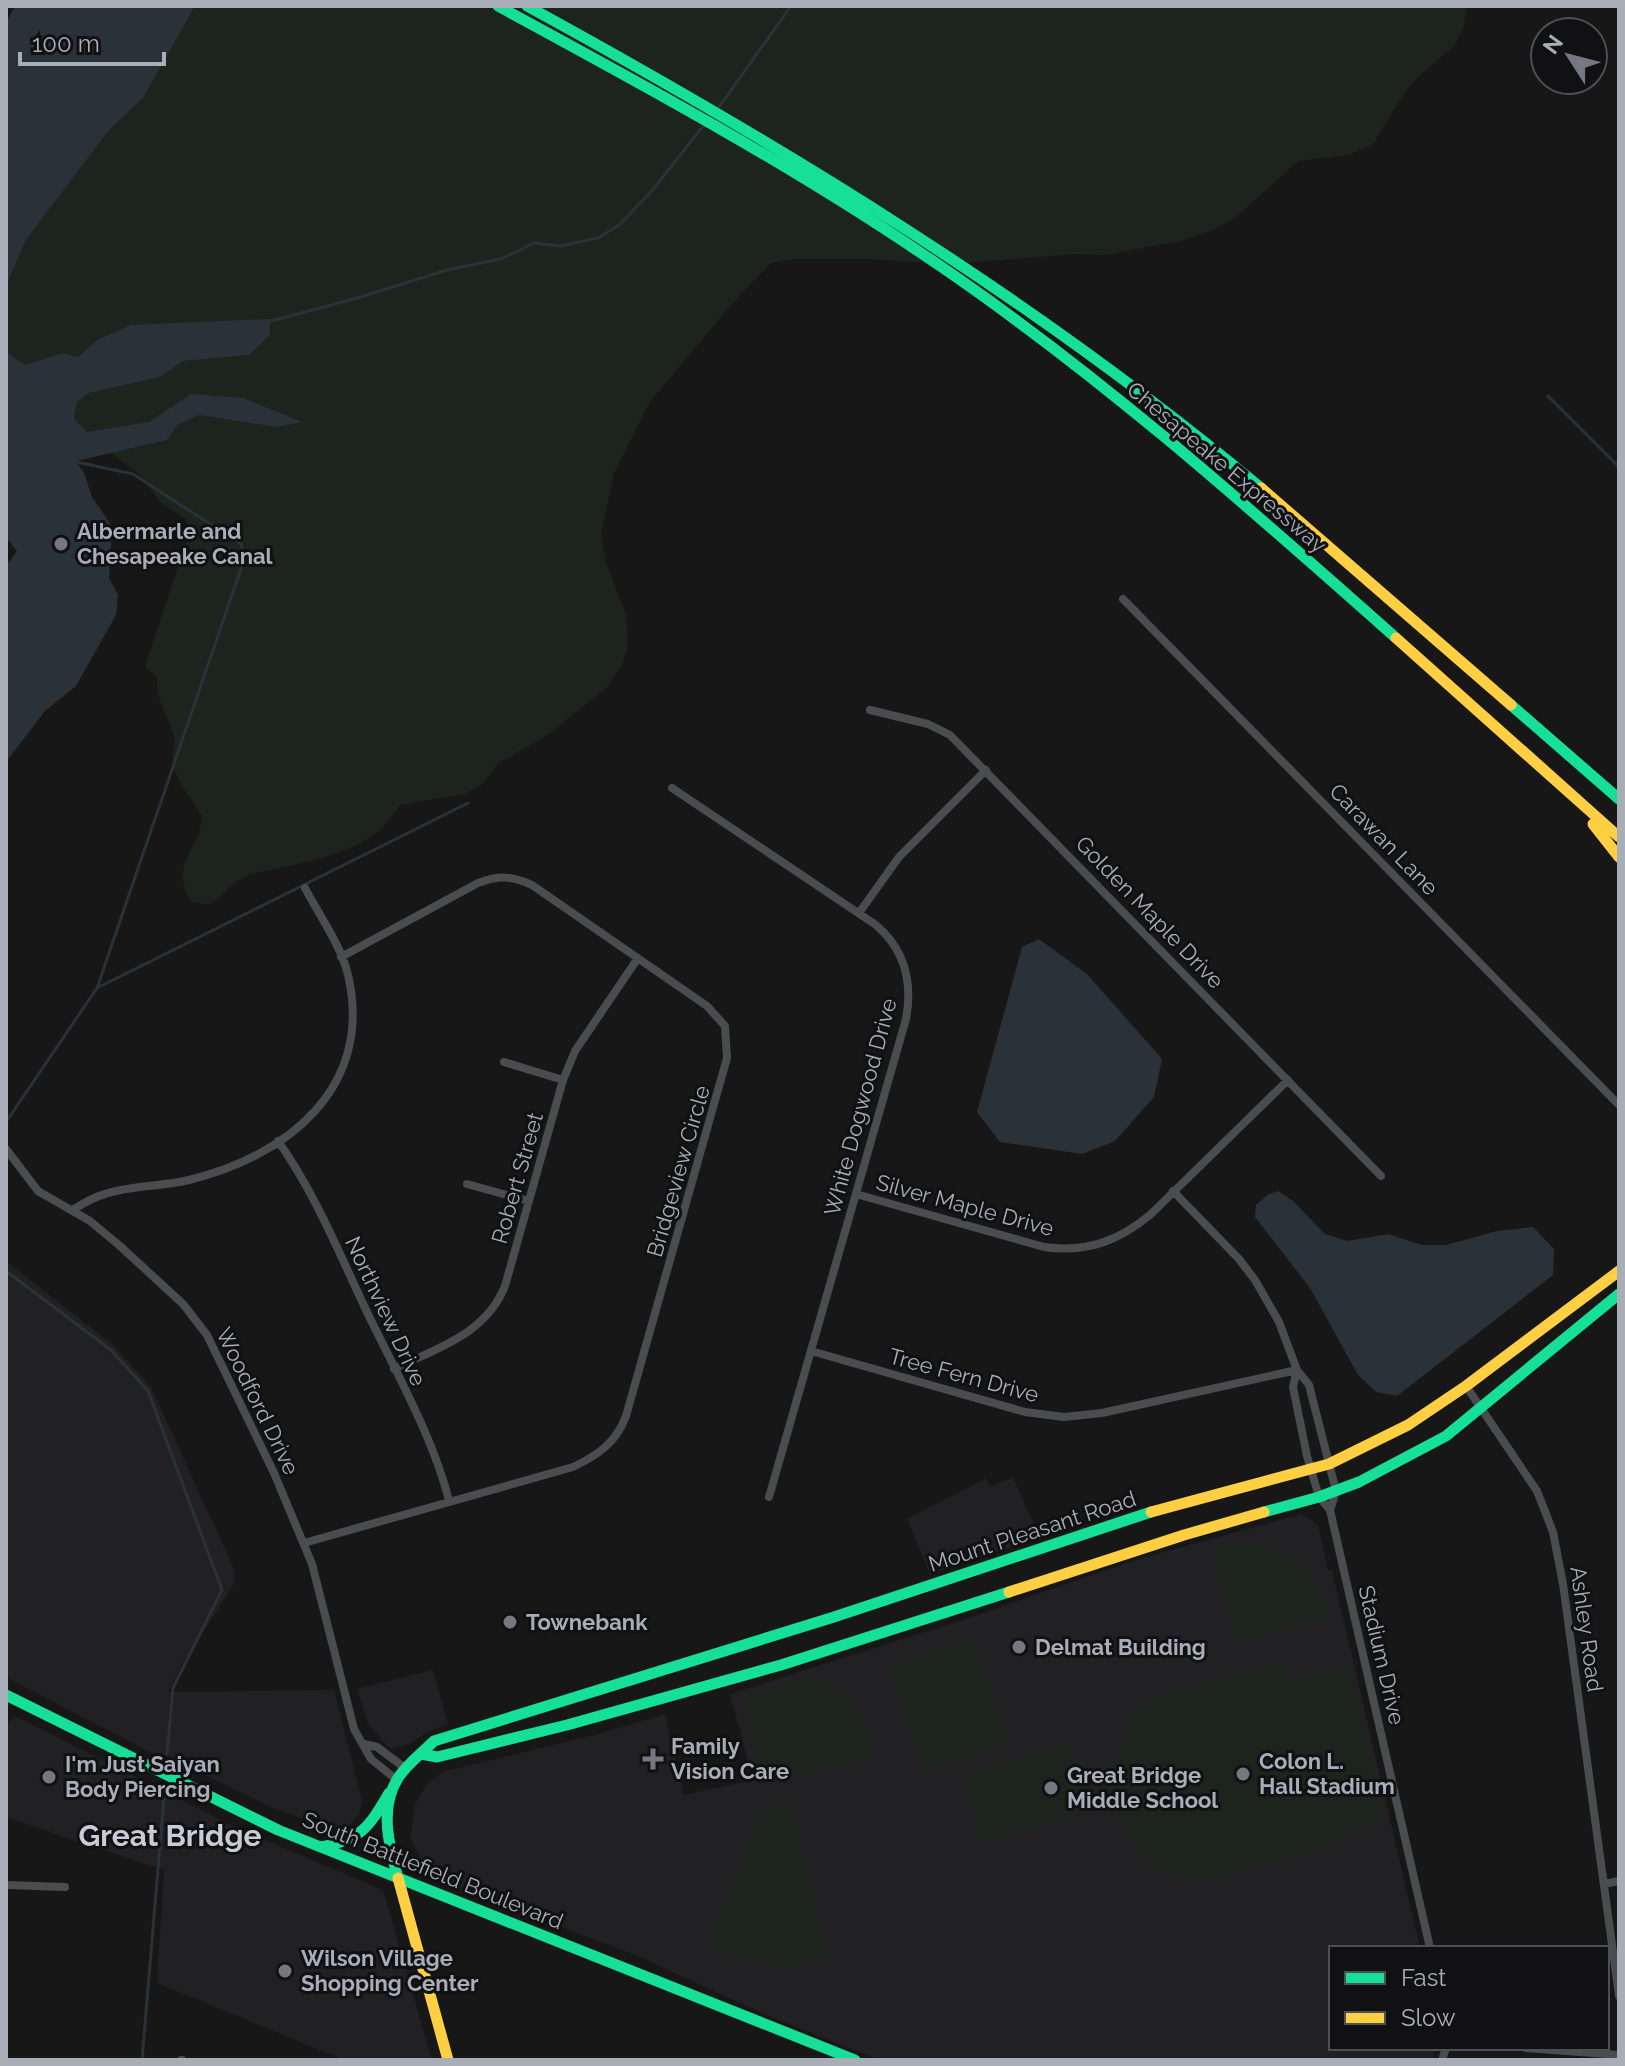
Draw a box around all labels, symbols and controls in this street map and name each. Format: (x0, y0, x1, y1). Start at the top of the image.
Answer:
scale bar (20, 16, 164, 66)
north arrow (1529, 16, 1609, 96)
text: 100 m (32, 29, 100, 58)
text: N (1537, 30, 1568, 59)
street label: Chesapeake Expressway (1122, 376, 1332, 558)
place label: Albermarle and Chesapeake Canal (77, 518, 274, 569)
marker: Albermarle and Chesapeake Canal (52, 535, 70, 553)
street label: Carawan Lane (1324, 778, 1444, 900)
street label: Golden Maple Drive (1071, 830, 1229, 994)
street label: White Dogwood Drive (818, 995, 902, 1219)
street label: Bridgeview Circle (641, 1082, 715, 1260)
street label: Robert Street (486, 1109, 548, 1247)
street label: Silver Maple Drive (873, 1169, 1057, 1241)
street label: Northview Drive (340, 1232, 432, 1390)
street label: Woodford Drive (211, 1323, 305, 1479)
street label: Tree Fern Drive (886, 1343, 1042, 1408)
street label: Mount Pleasant Road (925, 1485, 1139, 1577)
street label: Ashley Road (1565, 1565, 1609, 1693)
street label: Stadium Drive (1353, 1583, 1411, 1727)
place label: Townebank (526, 1609, 648, 1635)
marker: Townebank (501, 1613, 519, 1631)
place label: Delmat Building (1035, 1634, 1206, 1660)
marker: Delmat Building (1010, 1638, 1028, 1656)
place label: Family Vision Care (671, 1733, 789, 1784)
marker: Family Vision Care (642, 1748, 664, 1770)
place label: Colon L. Hall Stadium (1259, 1748, 1395, 1799)
place label: I'm Just Saiyan Body Piercing (65, 1751, 220, 1802)
place label: Great Bridge Middle School (1067, 1762, 1219, 1813)
marker: Colon L. Hall Stadium (1234, 1765, 1252, 1783)
marker: I'm Just Saiyan Body Piercing (40, 1768, 58, 1786)
marker: Great Bridge Middle School (1042, 1779, 1060, 1797)
street label: South Battlefield Boulevard (299, 1806, 567, 1934)
district label: Great Bridge (79, 1818, 261, 1853)
place label: Wilson Village Shopping Center (301, 1945, 479, 1996)
legend (1329, 1946, 1609, 2050)
marker: Wilson Village Shopping Center (276, 1962, 294, 1980)
text: Fast (1401, 1963, 1446, 1992)
text: Slow (1401, 2003, 1456, 2032)

